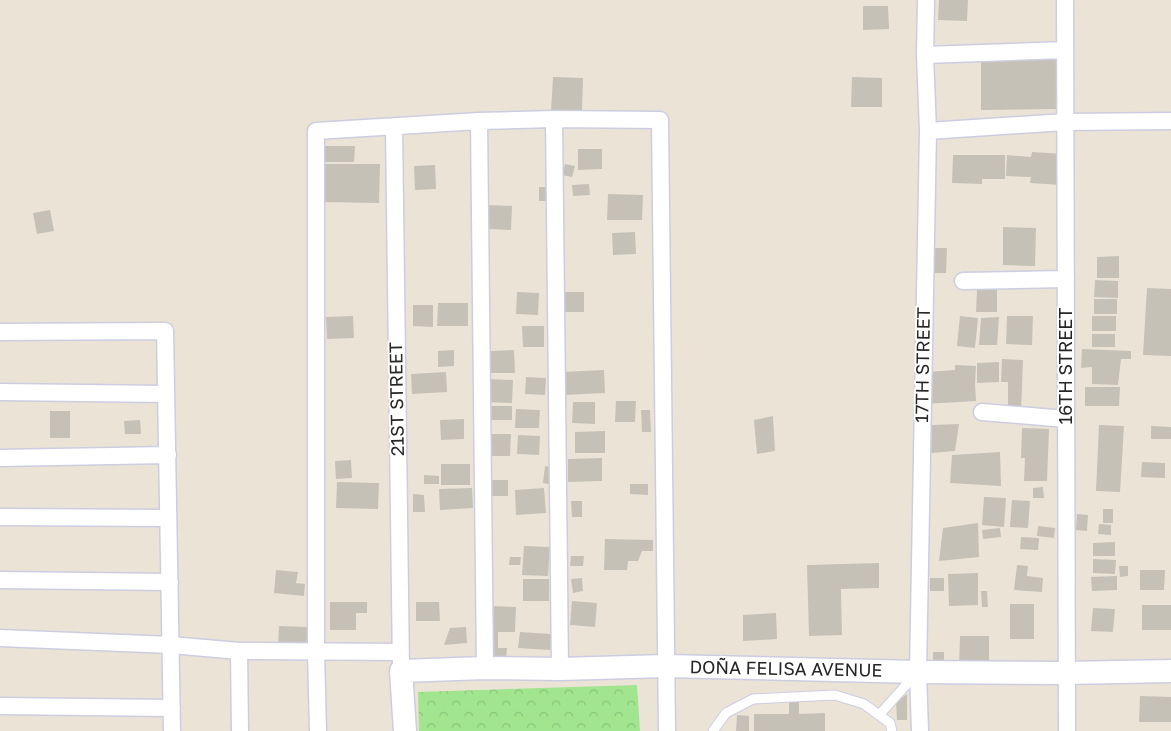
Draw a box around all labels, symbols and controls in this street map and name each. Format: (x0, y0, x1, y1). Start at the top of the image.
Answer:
street label: 17TH STREET (910, 307, 934, 423)
street label: 16TH STREET (1054, 308, 1076, 425)
street label: 21ST STREET (384, 342, 408, 456)
street label: DOÑA FELISA AVENUE (689, 655, 883, 681)

